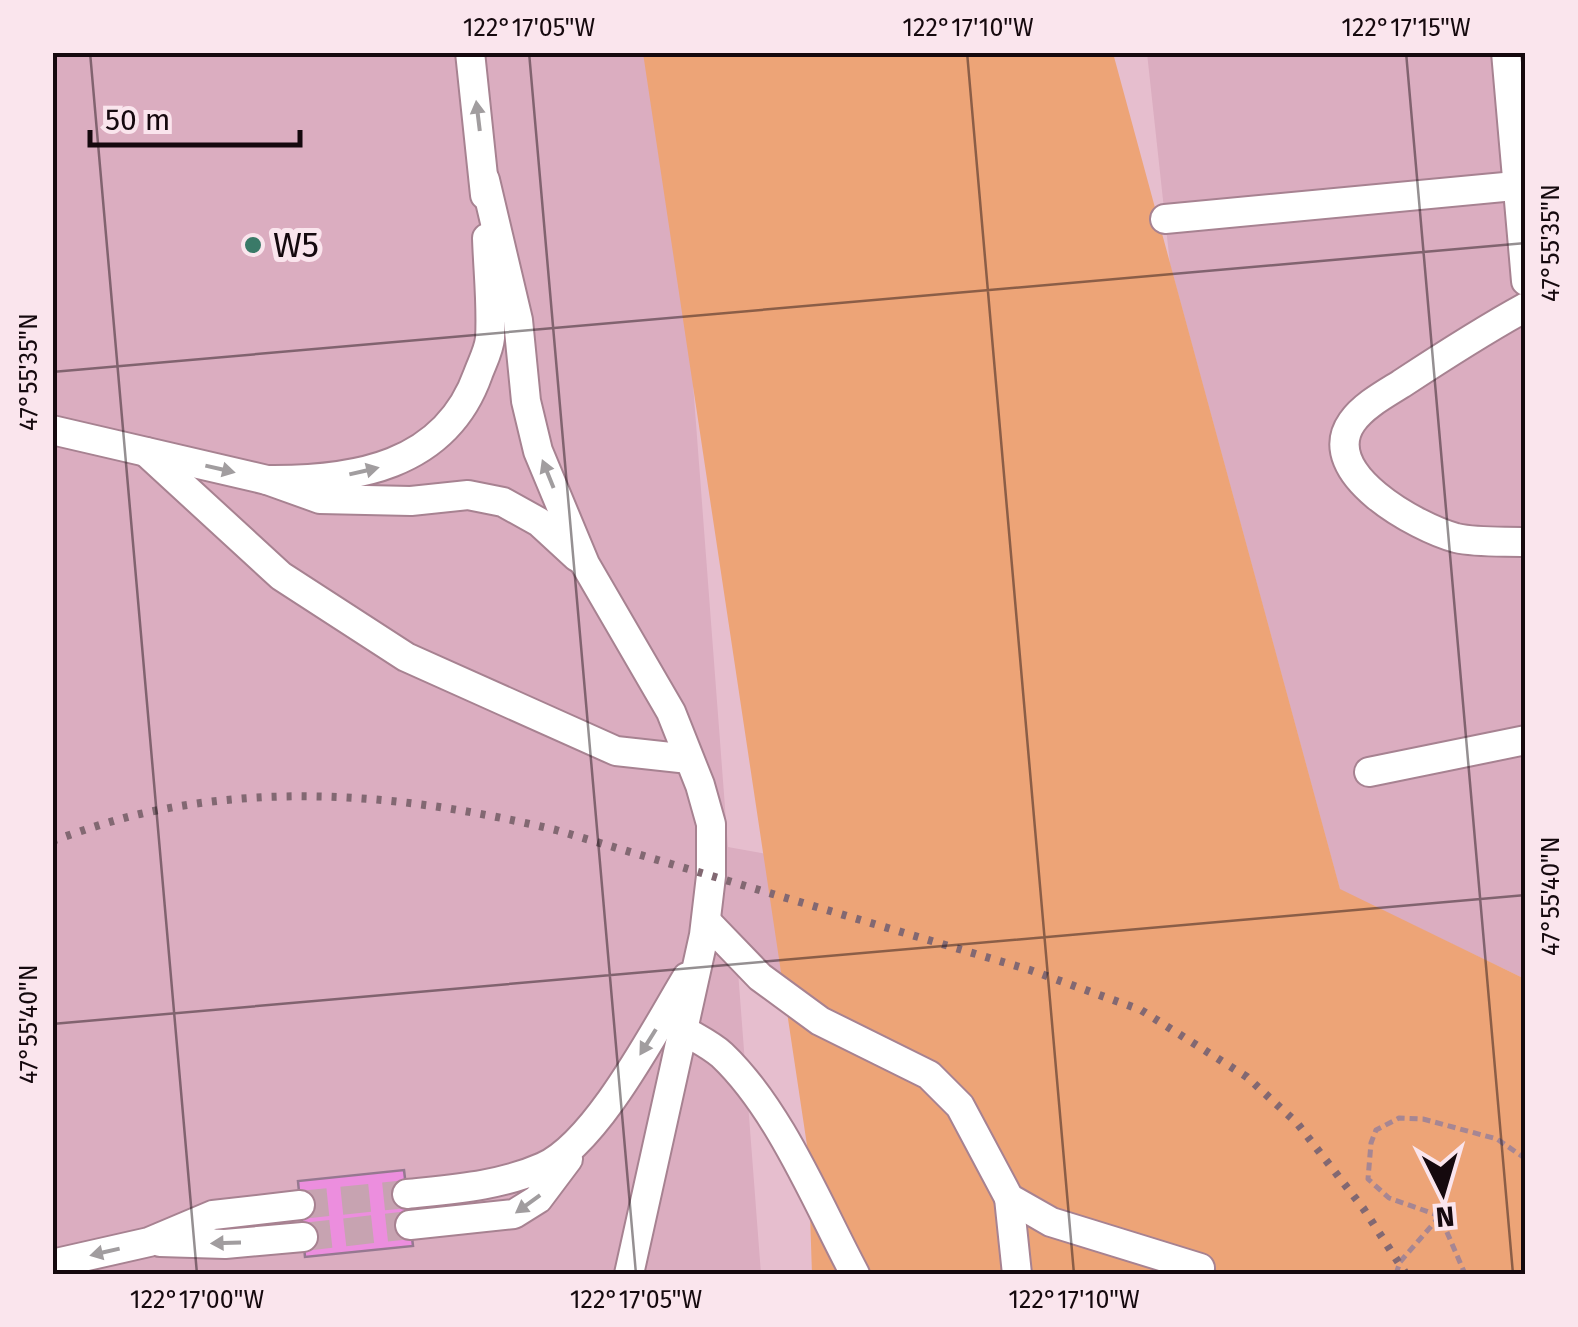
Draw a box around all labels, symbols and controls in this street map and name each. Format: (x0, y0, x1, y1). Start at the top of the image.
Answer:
text: 122°17'05"W (463, 13, 596, 43)
text: 122°17'10"W (902, 13, 1034, 43)
text: 122°17'15"W (1341, 13, 1471, 43)
scale bar (90, 85, 300, 147)
one-way arrow (470, 100, 486, 131)
text: 50 m (105, 102, 170, 138)
text: 47°55'35"N (1536, 184, 1566, 302)
place label: W5 (273, 224, 319, 266)
marker: W5 (242, 234, 264, 256)
text: 47°55'35"N (14, 313, 44, 431)
one-way arrow (539, 459, 555, 489)
one-way arrow (205, 462, 236, 477)
one-way arrow (349, 463, 380, 479)
text: 47°55'40"N (1536, 836, 1566, 956)
text: 47°55'40"N (14, 964, 44, 1084)
one-way arrow (639, 1028, 657, 1056)
north arrow (1393, 1142, 1493, 1242)
one-way arrow (515, 1193, 541, 1213)
text: N (1434, 1199, 1456, 1234)
one-way arrow (209, 1235, 241, 1251)
one-way arrow (89, 1245, 120, 1260)
text: 122°17'00"W (130, 1285, 264, 1315)
text: 122°17'05"W (570, 1285, 703, 1315)
text: 122°17'10"W (1008, 1285, 1140, 1315)

